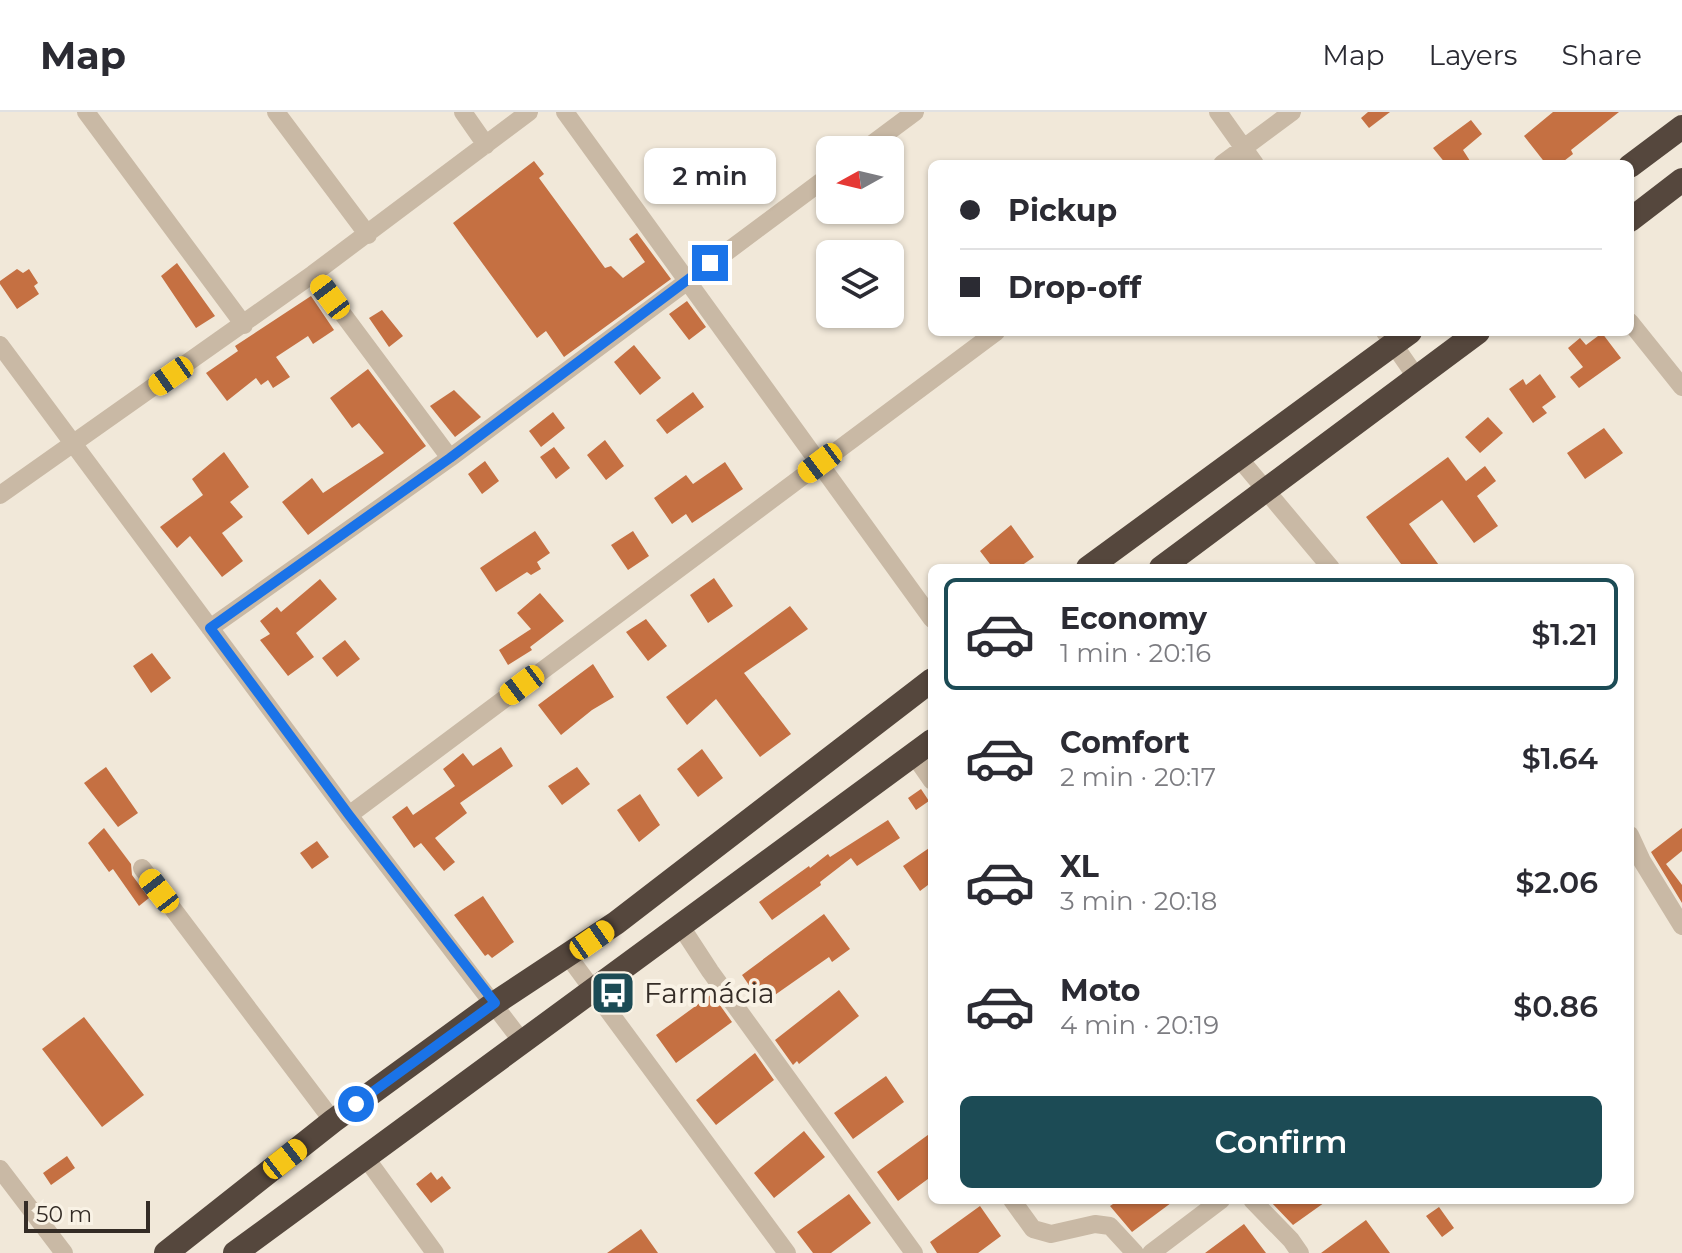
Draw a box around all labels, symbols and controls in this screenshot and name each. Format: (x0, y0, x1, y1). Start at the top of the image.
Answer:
text: Map (40, 32, 126, 79)
text: Map (1322, 38, 1385, 72)
text: Layers (1429, 38, 1518, 72)
text: Share (1562, 38, 1642, 72)
north arrow (816, 136, 904, 224)
map controls (816, 136, 904, 328)
callout: 2 min (644, 147, 776, 203)
text: 2 min (672, 160, 748, 192)
text: Pickup (1008, 192, 1117, 229)
button: layers (816, 240, 904, 328)
route end (692, 245, 728, 281)
text: Drop-off (1008, 269, 1141, 306)
car (306, 271, 354, 323)
car (144, 352, 198, 400)
car (794, 439, 846, 487)
icon: car (964, 598, 1036, 670)
text: Economy (1060, 600, 1207, 637)
text: $1.21 (1531, 616, 1598, 653)
text: 1 min · 20:16 (1060, 637, 1211, 669)
car (496, 661, 548, 709)
icon: car (964, 722, 1036, 794)
text: Comfort (1060, 724, 1190, 761)
text: $1.64 (1522, 740, 1598, 777)
text: 2 min · 20:17 (1060, 761, 1216, 793)
icon: car (964, 846, 1036, 918)
text: XL (1060, 848, 1099, 885)
text: $2.06 (1515, 864, 1598, 901)
car (135, 865, 183, 917)
text: 3 min · 20:18 (1060, 885, 1217, 917)
car (565, 916, 619, 964)
bus stop icon: Farmácia (589, 969, 637, 1017)
icon: car (964, 970, 1036, 1042)
text: Moto (1060, 972, 1141, 1009)
place label: Farmácia (644, 976, 775, 1010)
text: $0.86 (1513, 988, 1598, 1025)
text: 4 min · 20:19 (1060, 1009, 1219, 1041)
route start (338, 1086, 374, 1122)
button: Confirm (960, 1096, 1602, 1188)
car (259, 1135, 311, 1183)
scale bar (24, 1197, 150, 1233)
text: 50 m (36, 1201, 92, 1228)

